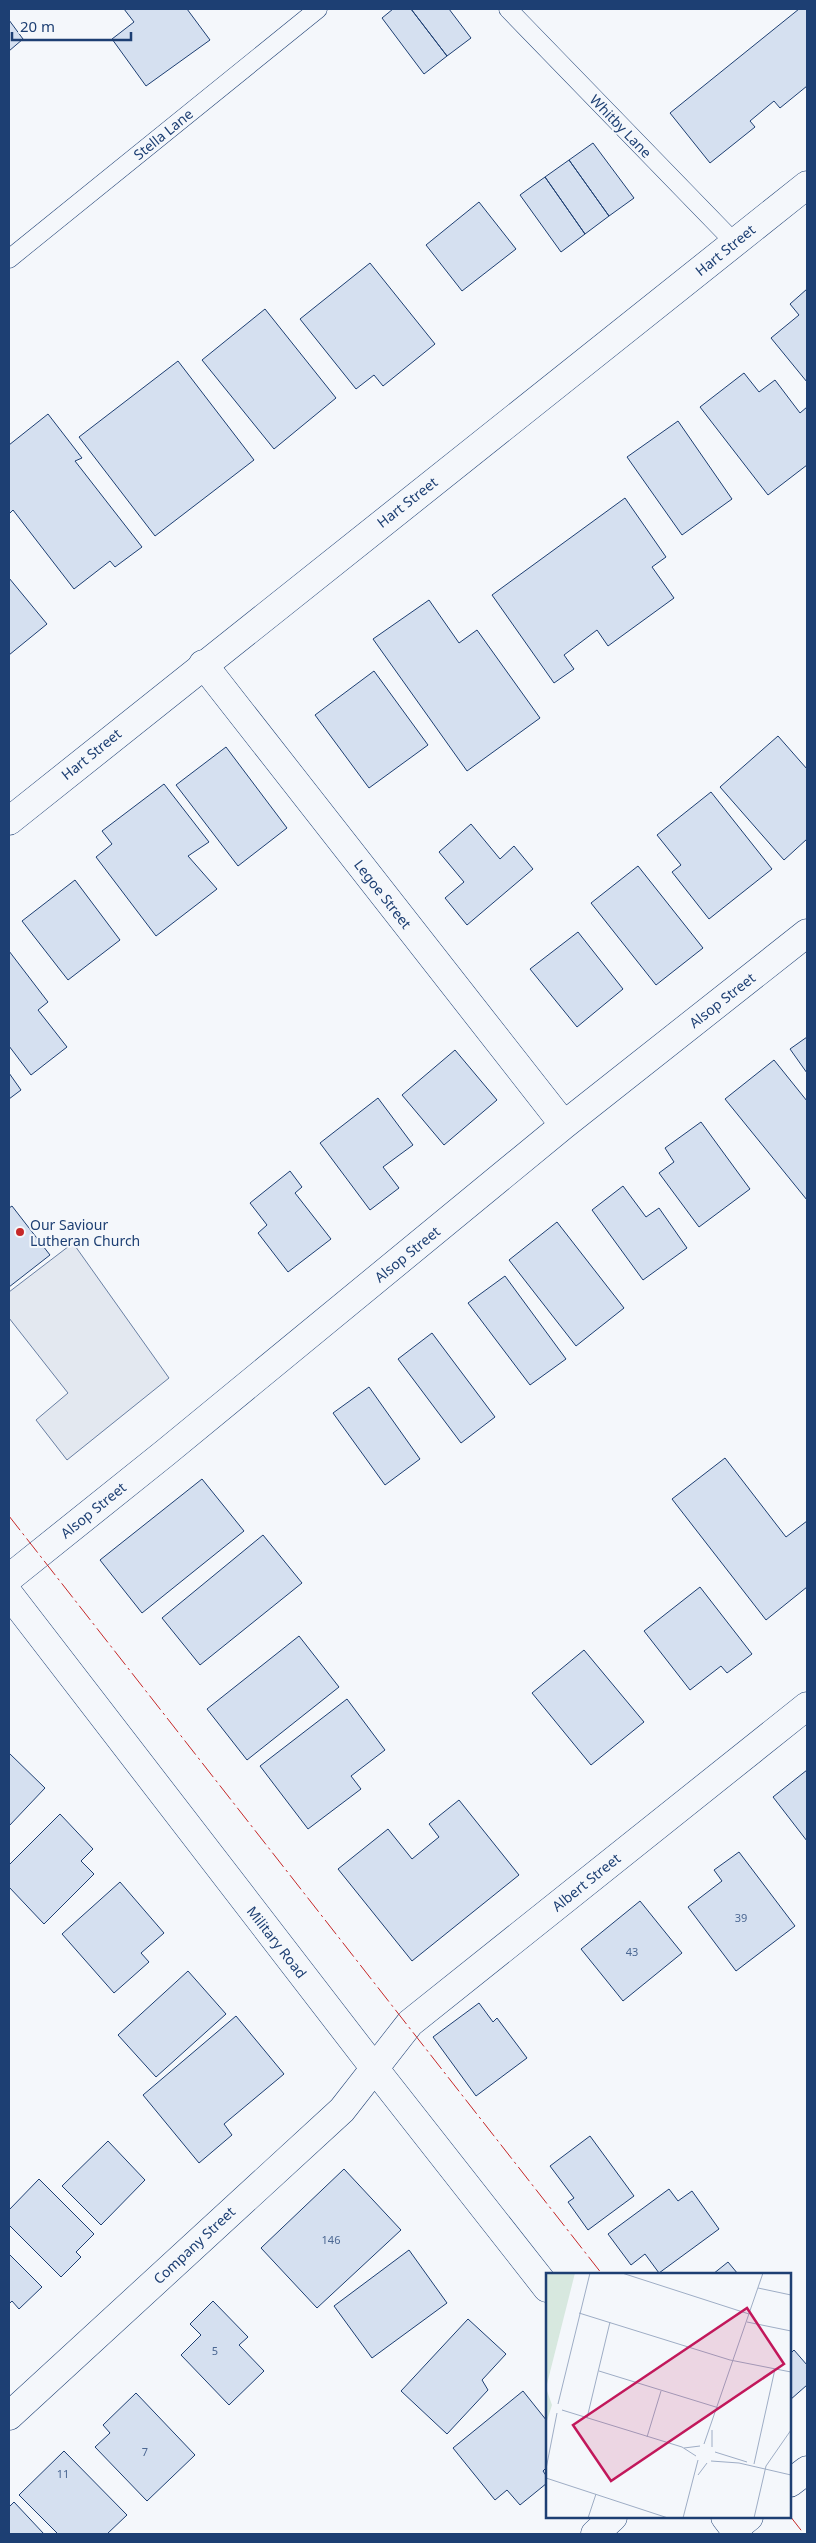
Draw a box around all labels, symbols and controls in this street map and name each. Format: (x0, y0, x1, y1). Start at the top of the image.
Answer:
scale bar (12, 10, 131, 42)
text: 20 m (20, 16, 55, 36)
street label: Whitby Lane (586, 90, 656, 162)
street label: Stella Lane (129, 104, 197, 164)
street label: Hart Street (691, 220, 759, 280)
street label: Hart Street (373, 472, 441, 532)
street label: Hart Street (57, 724, 125, 784)
street label: Legoe Street (350, 855, 416, 933)
street label: Alsop Street (685, 968, 759, 1032)
place label: Our Saviour Lutheran Church (30, 1215, 140, 1250)
street label: Alsop Street (370, 1222, 444, 1286)
marker: Our Saviour Lutheran Church (14, 1226, 26, 1238)
street label: Alsop Street (56, 1478, 130, 1542)
street label: Albert Street (548, 1849, 624, 1915)
street label: Military Road (243, 1902, 311, 1982)
house number: 39 (735, 1910, 747, 1925)
house number: 43 (626, 1944, 638, 1959)
street label: Company Street (149, 2202, 239, 2288)
house number: 146 (322, 2232, 340, 2247)
inset map (546, 2273, 791, 2518)
house number: 5 (212, 2343, 218, 2358)
house number: 7 (142, 2444, 148, 2459)
house number: 11 (57, 2466, 69, 2481)

